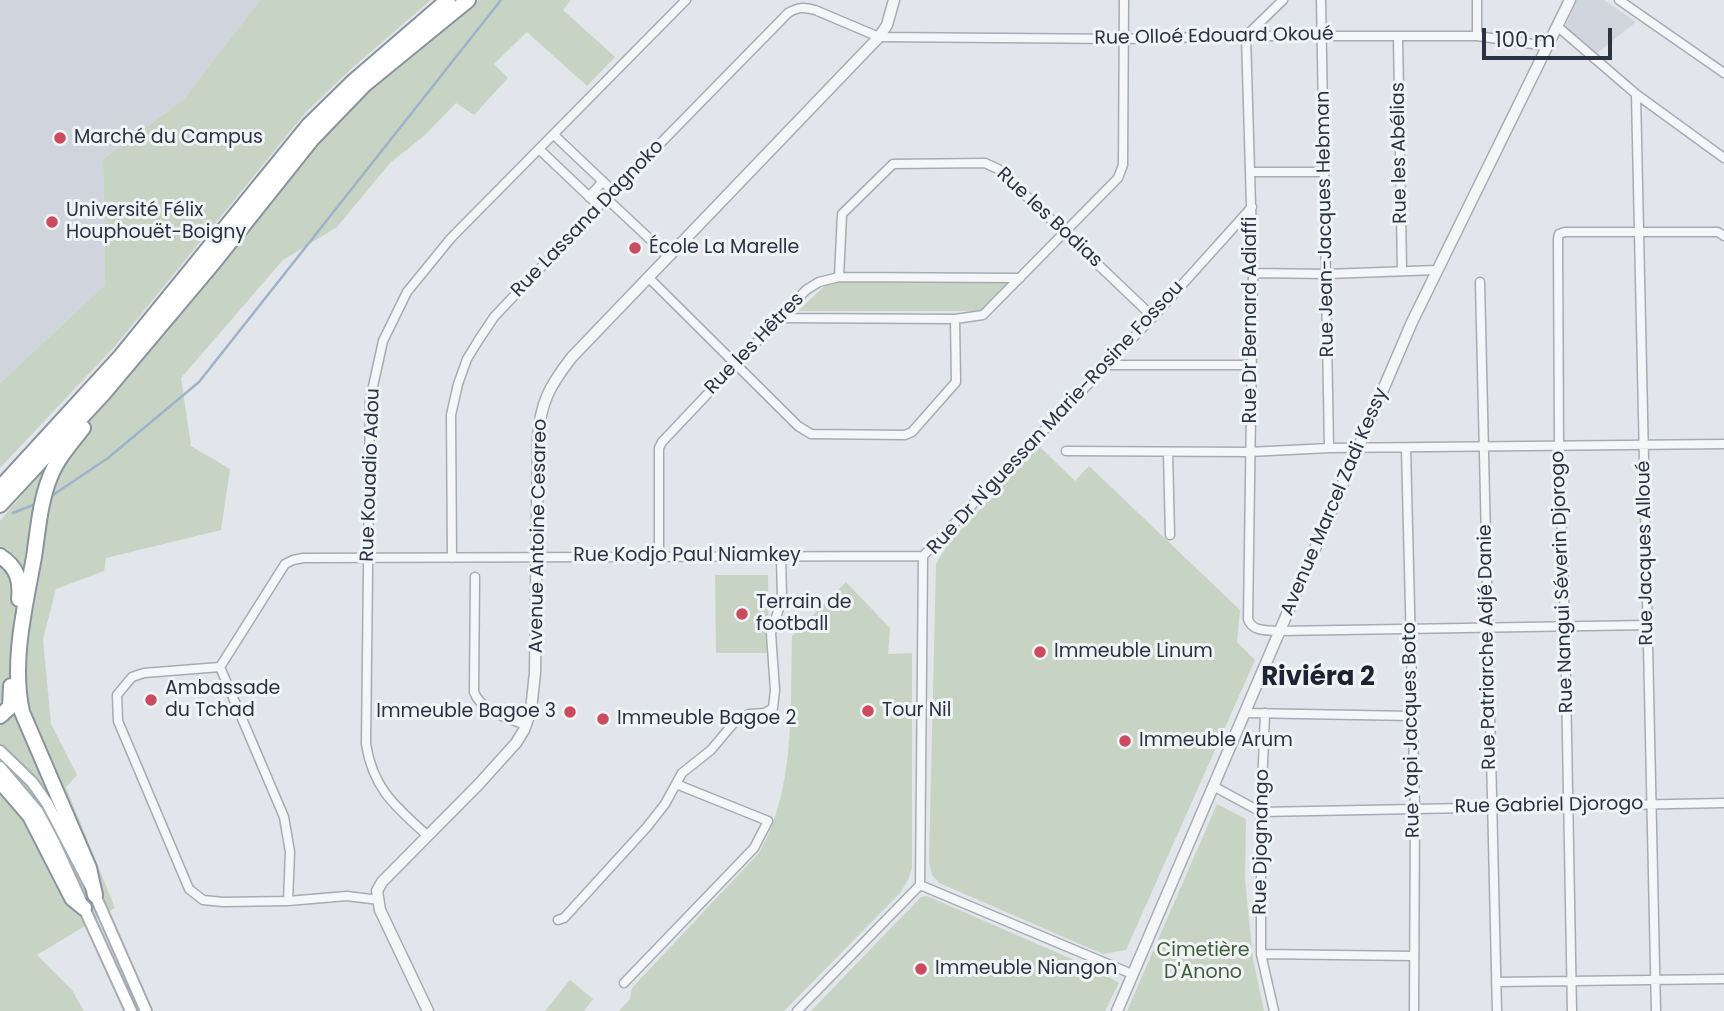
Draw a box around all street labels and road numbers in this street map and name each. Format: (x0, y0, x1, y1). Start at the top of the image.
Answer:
street label: Rue Olloé Edouard Okoué (1094, 24, 1334, 50)
street label: Rue les Abélias (1387, 82, 1413, 224)
street label: Rue Jean-Jacques Hebman (1312, 91, 1340, 357)
street label: Rue Lassana Dagnoko (507, 136, 669, 302)
street label: Rue les Bodias (991, 163, 1107, 273)
street label: Rue Dr Bernard Adiaffi (1240, 216, 1262, 424)
street label: Rue Dr N'guessan Marie-Rosine Fossou (923, 277, 1189, 559)
street label: Rue les Hêtres (701, 288, 809, 400)
street label: Avenue Marcel Zadi Kessy (1277, 385, 1393, 619)
street label: Rue Kouadio Adou (357, 388, 385, 562)
street label: Avenue Antoine Cesareo (526, 419, 552, 653)
street label: Rue Nangui Séverin Djorogo (1547, 450, 1579, 714)
street label: Rue Jacques Alloué (1633, 460, 1659, 646)
street label: Rue Patriarche Adjé Danie (1474, 524, 1502, 770)
street label: Rue Kodjo Paul Niamkey (573, 545, 801, 567)
street label: Rue Yapi Jacques Boto (1399, 622, 1425, 838)
street label: Rue Djognango (1249, 769, 1275, 915)
street label: Rue Gabriel Djorogo (1454, 793, 1644, 819)

